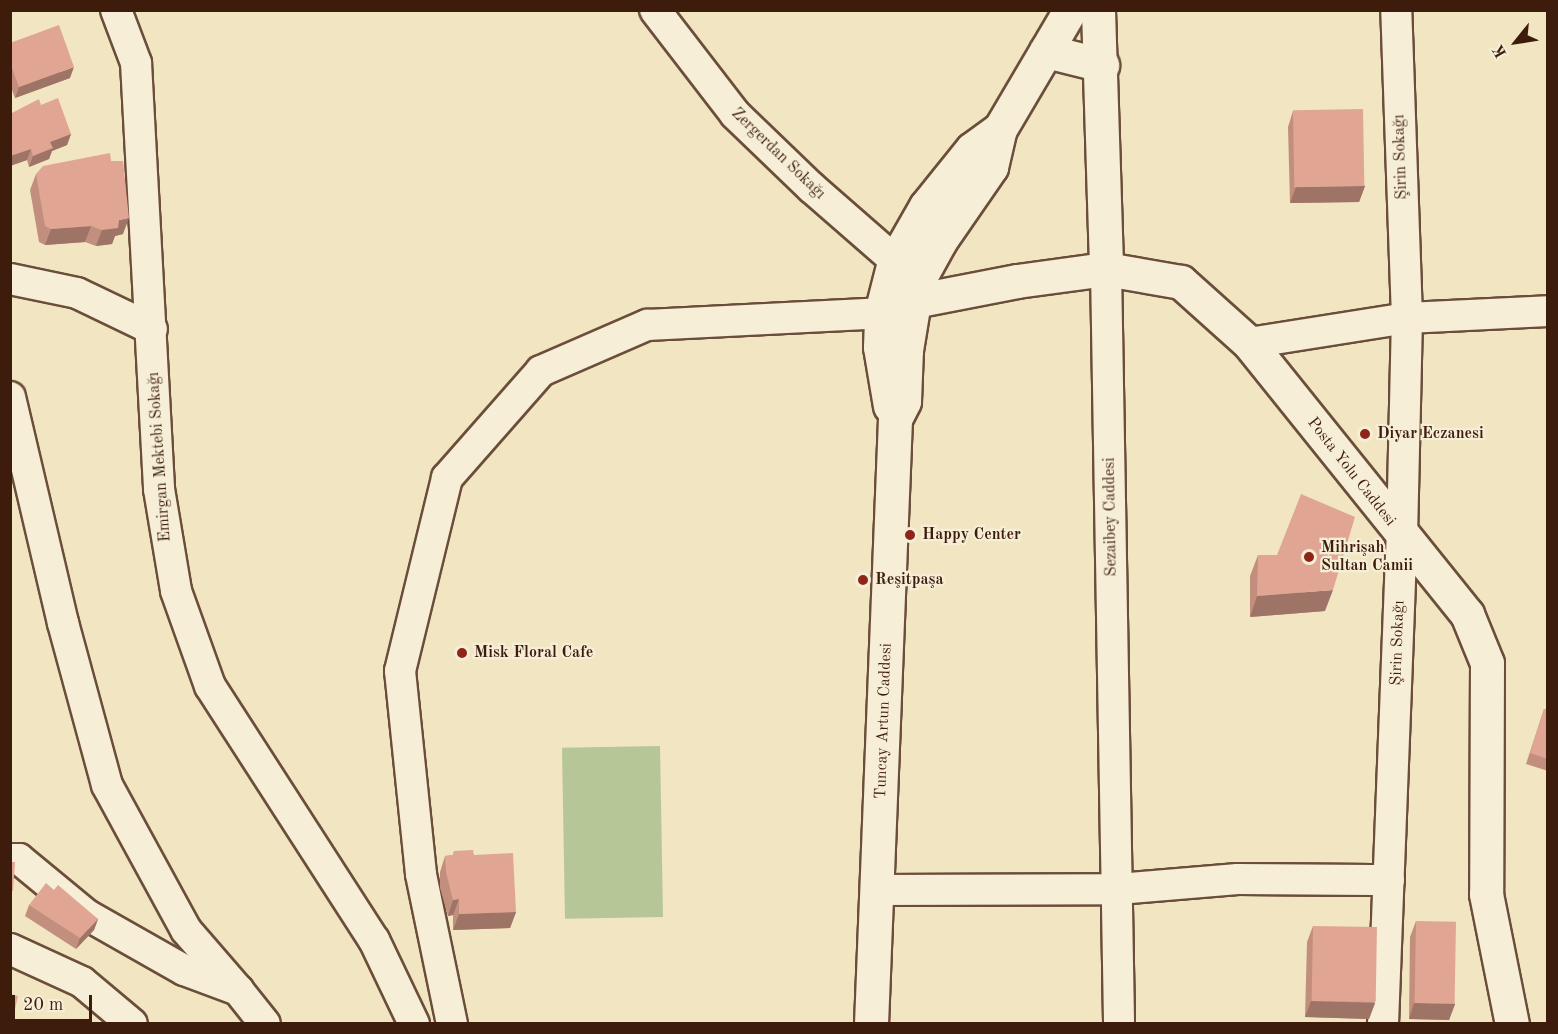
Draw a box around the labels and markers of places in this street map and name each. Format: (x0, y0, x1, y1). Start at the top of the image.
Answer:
place label: Diyar Eczanesi (1377, 424, 1484, 444)
marker: Diyar Eczanesi (1358, 427, 1372, 441)
place label: Happy Center (922, 525, 1021, 545)
marker: Happy Center (903, 528, 917, 542)
place label: Mihrişah Sultan Camii (1321, 538, 1413, 576)
marker: Mihrişah Sultan Camii (1302, 550, 1316, 564)
place label: Reşitpaşa (875, 570, 944, 590)
marker: Reşitpaşa (856, 573, 870, 587)
place label: Misk Floral Cafe (474, 643, 593, 663)
marker: Misk Floral Cafe (455, 646, 469, 660)

